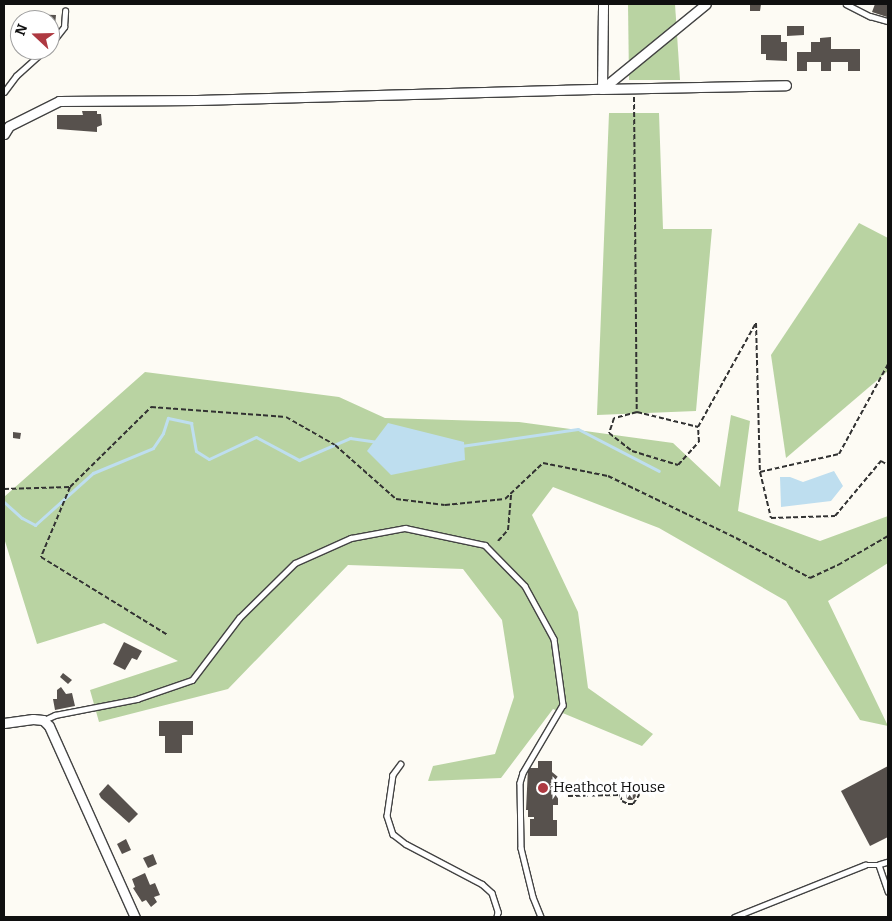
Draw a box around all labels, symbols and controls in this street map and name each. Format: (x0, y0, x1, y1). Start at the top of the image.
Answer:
north arrow (10, 10, 60, 60)
text: N (12, 22, 31, 38)
place label: Heathcot House (553, 779, 665, 797)
marker: Heathcot House (537, 782, 549, 794)

